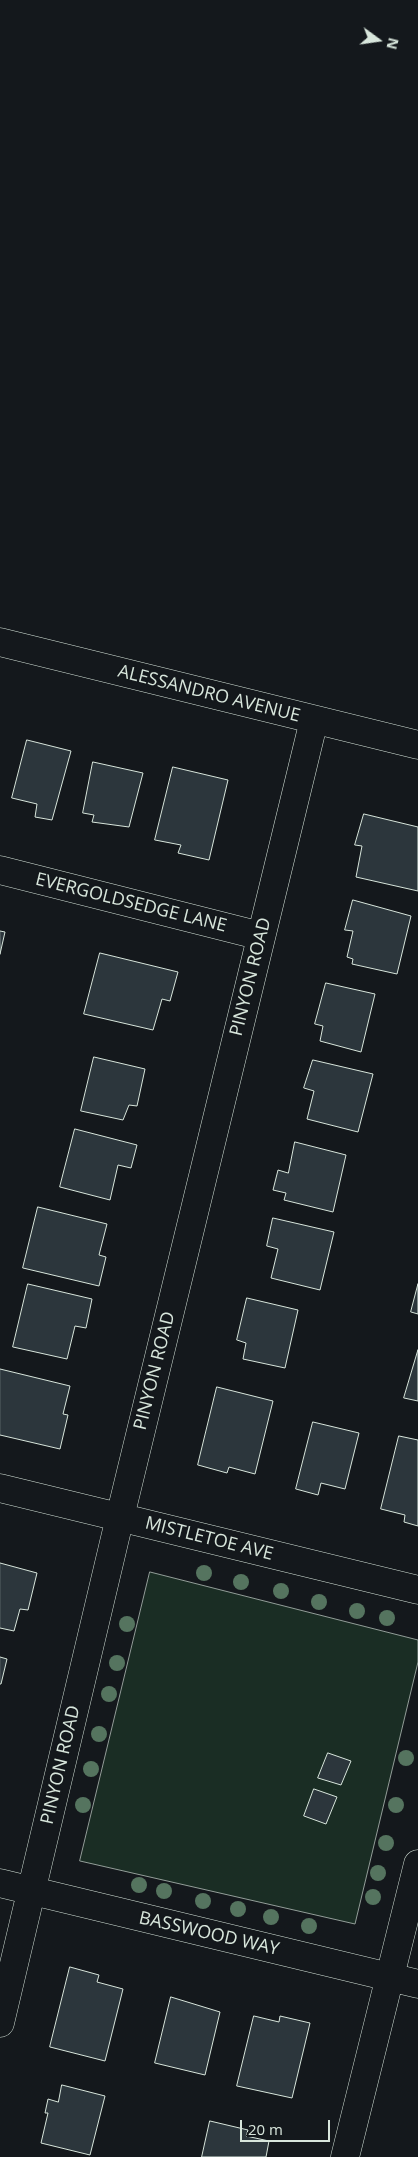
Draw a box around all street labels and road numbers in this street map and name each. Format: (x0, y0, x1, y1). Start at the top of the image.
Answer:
street label: ALESSANDRO AVENUE (116, 661, 302, 727)
street label: EVERGOLDSEDGE LANE (33, 869, 229, 937)
street label: PINYON ROAD (226, 916, 276, 1038)
street label: PINYON ROAD (130, 1310, 180, 1432)
street label: MISTLETOE AVE (143, 1513, 275, 1565)
street label: PINYON ROAD (37, 1703, 85, 1827)
street label: BASSWOOD WAY (137, 1907, 281, 1961)

